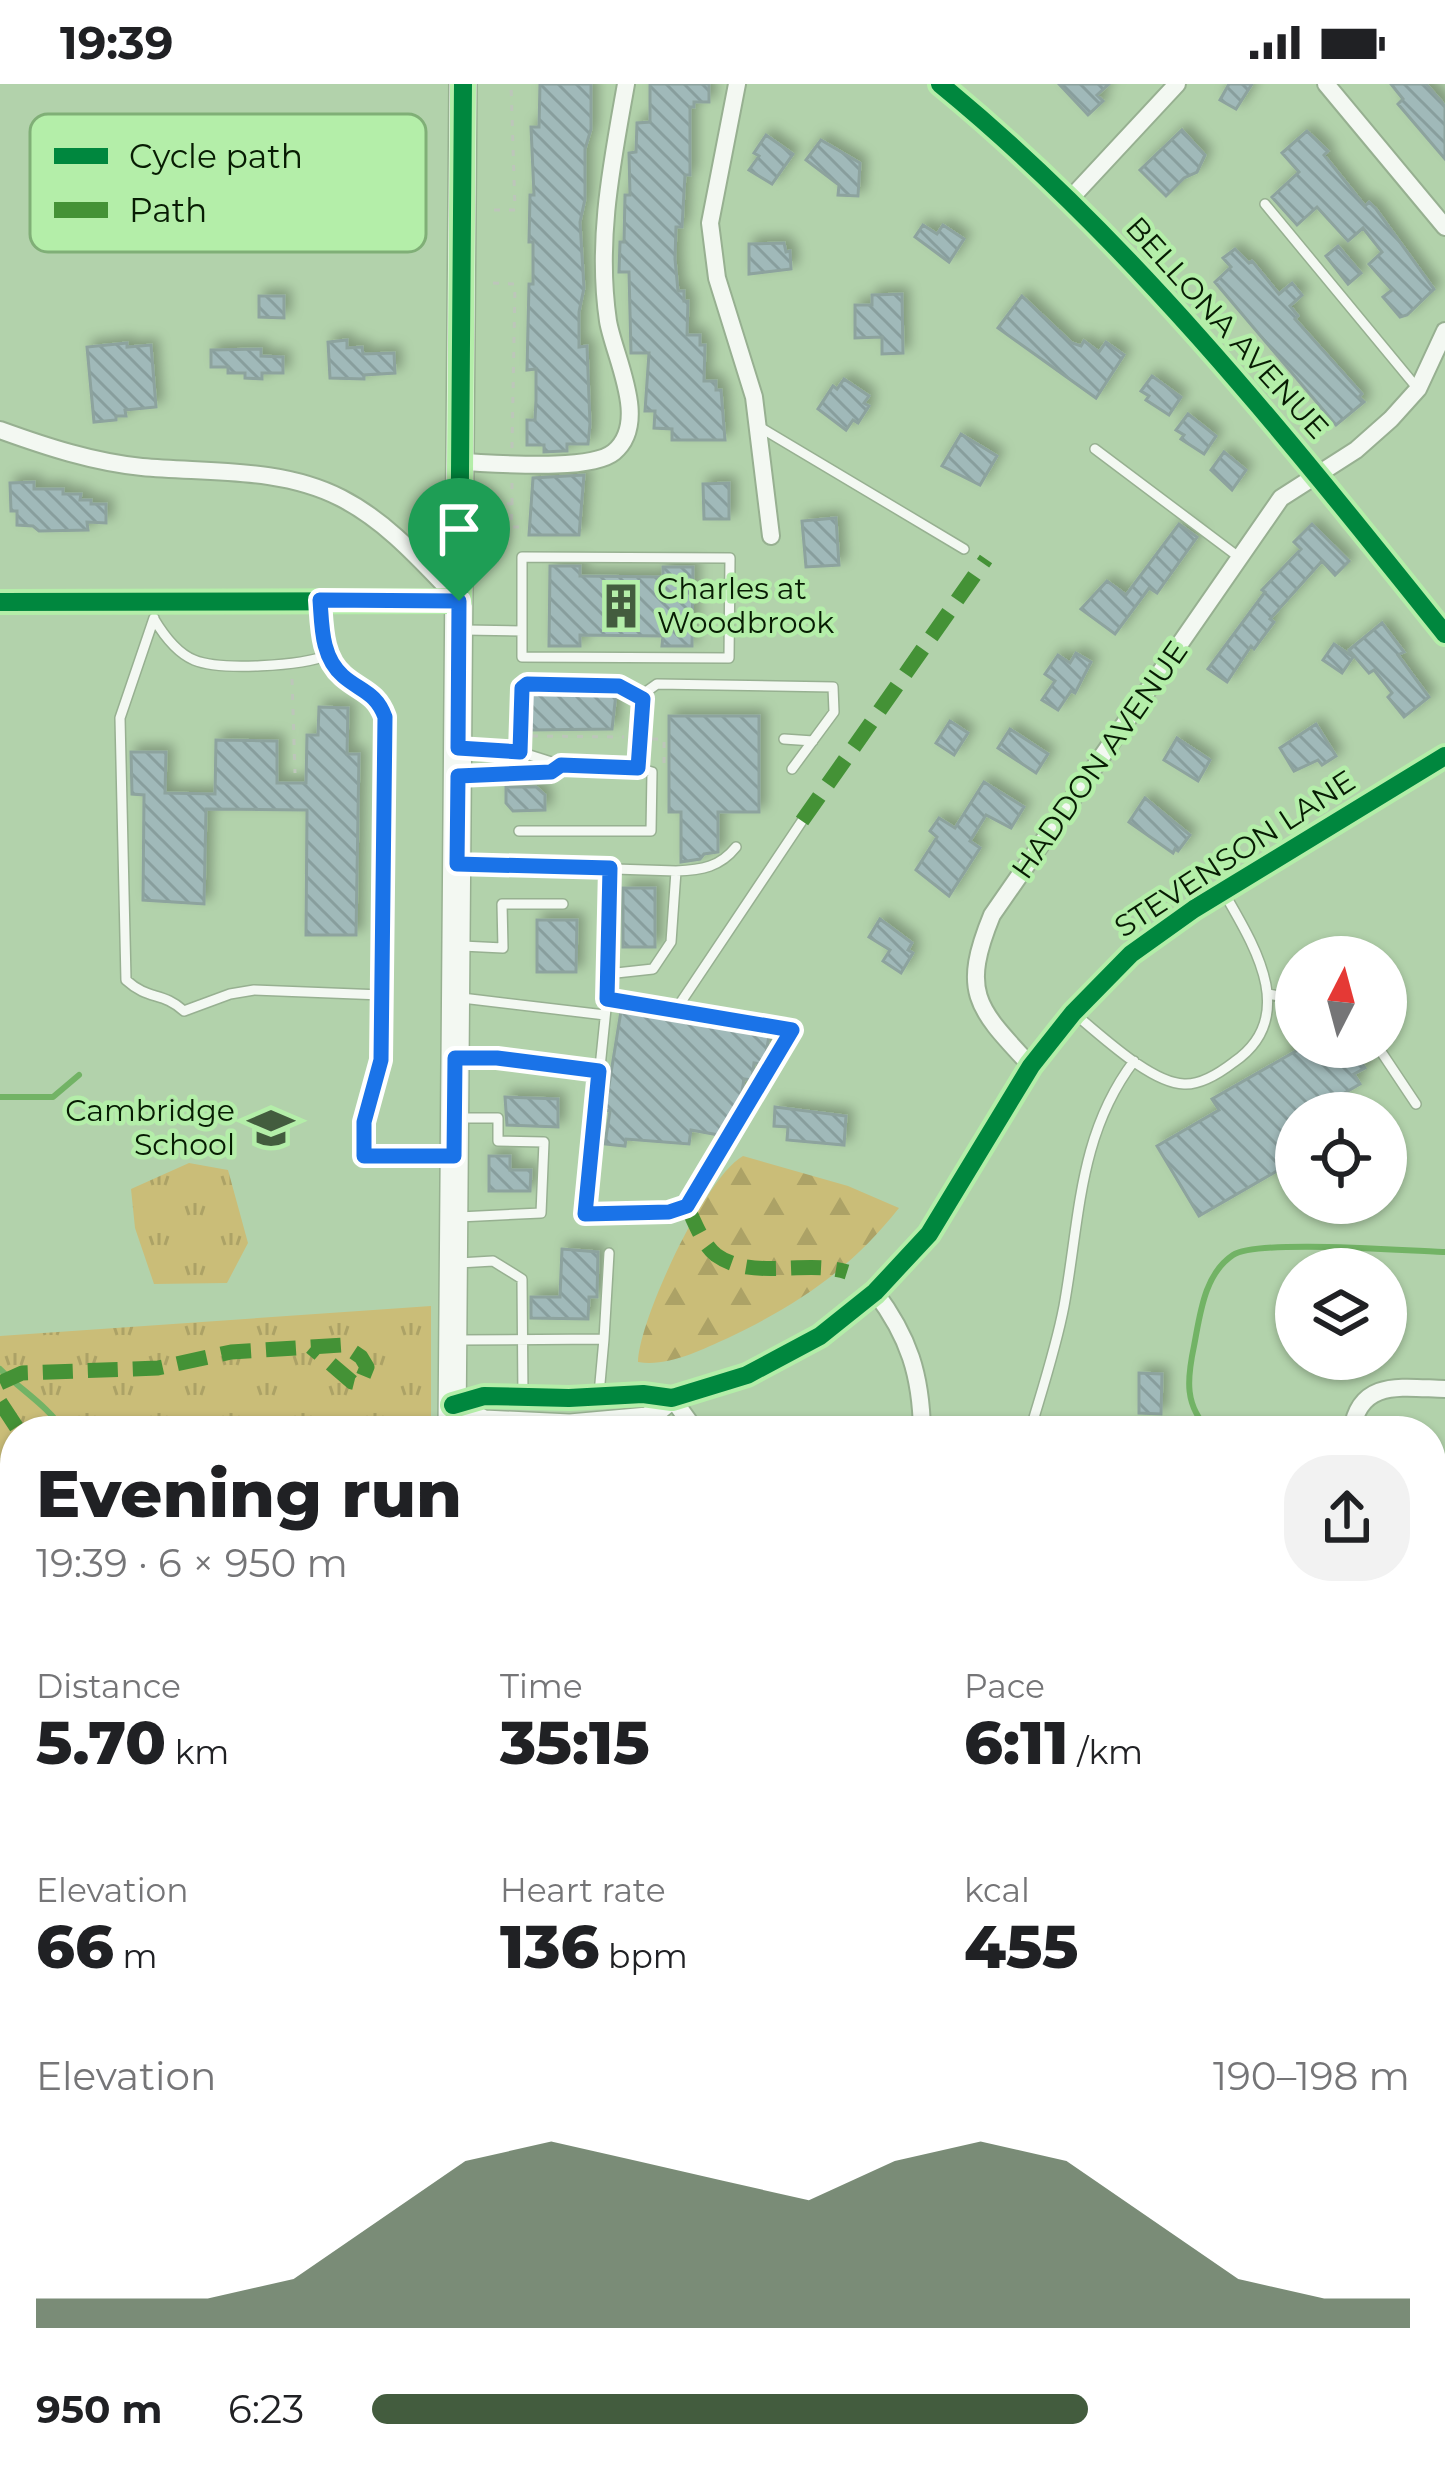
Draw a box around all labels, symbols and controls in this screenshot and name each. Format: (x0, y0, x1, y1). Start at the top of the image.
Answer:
text: 19:39 (60, 15, 173, 70)
legend (30, 114, 426, 252)
text: Cycle path (129, 136, 303, 176)
text: Path (129, 190, 207, 230)
street label: BELLONA AVENUE (1118, 209, 1337, 446)
pin (408, 478, 510, 601)
icon: arrive (426, 496, 492, 562)
place label: Charles at Woodbrook (657, 570, 834, 641)
building icon: Charles at Woodbrook (596, 581, 646, 631)
street label: HADDON AVENUE (1004, 634, 1196, 886)
street label: STEVENSON LANE (1107, 762, 1362, 945)
north arrow (1275, 936, 1407, 1068)
map controls (1275, 936, 1407, 1380)
place label: Cambridge School (65, 1092, 235, 1163)
button: locate (1275, 1092, 1407, 1224)
school or university icon: Cambridge School (246, 1103, 296, 1153)
button: layers (1275, 1248, 1407, 1380)
text: Evening run (36, 1453, 462, 1534)
button: share (1284, 1455, 1410, 1581)
text: 19:39 · 6 × 950 m (36, 1539, 348, 1587)
text: Distance (36, 1666, 181, 1706)
text: Time (500, 1666, 583, 1706)
text: Pace (964, 1666, 1045, 1706)
text: 5.70 (36, 1706, 166, 1779)
text: 35:15 (500, 1706, 650, 1779)
text: 6:11 (964, 1706, 1069, 1779)
text: km (166, 1732, 229, 1772)
text: /km (1069, 1732, 1143, 1772)
text: Elevation (36, 1870, 189, 1910)
text: Heart rate (500, 1870, 666, 1910)
text: kcal (964, 1870, 1030, 1910)
text: 66 (36, 1910, 114, 1983)
text: 136 (500, 1910, 599, 1983)
text: 455 (964, 1910, 1079, 1983)
text: m (114, 1936, 158, 1976)
text: bpm (599, 1936, 688, 1976)
text: Elevation (36, 2052, 216, 2100)
text: 190–198 m (1213, 2052, 1410, 2100)
text: 950 m (36, 2385, 162, 2433)
text: 6:23 (228, 2385, 304, 2433)

